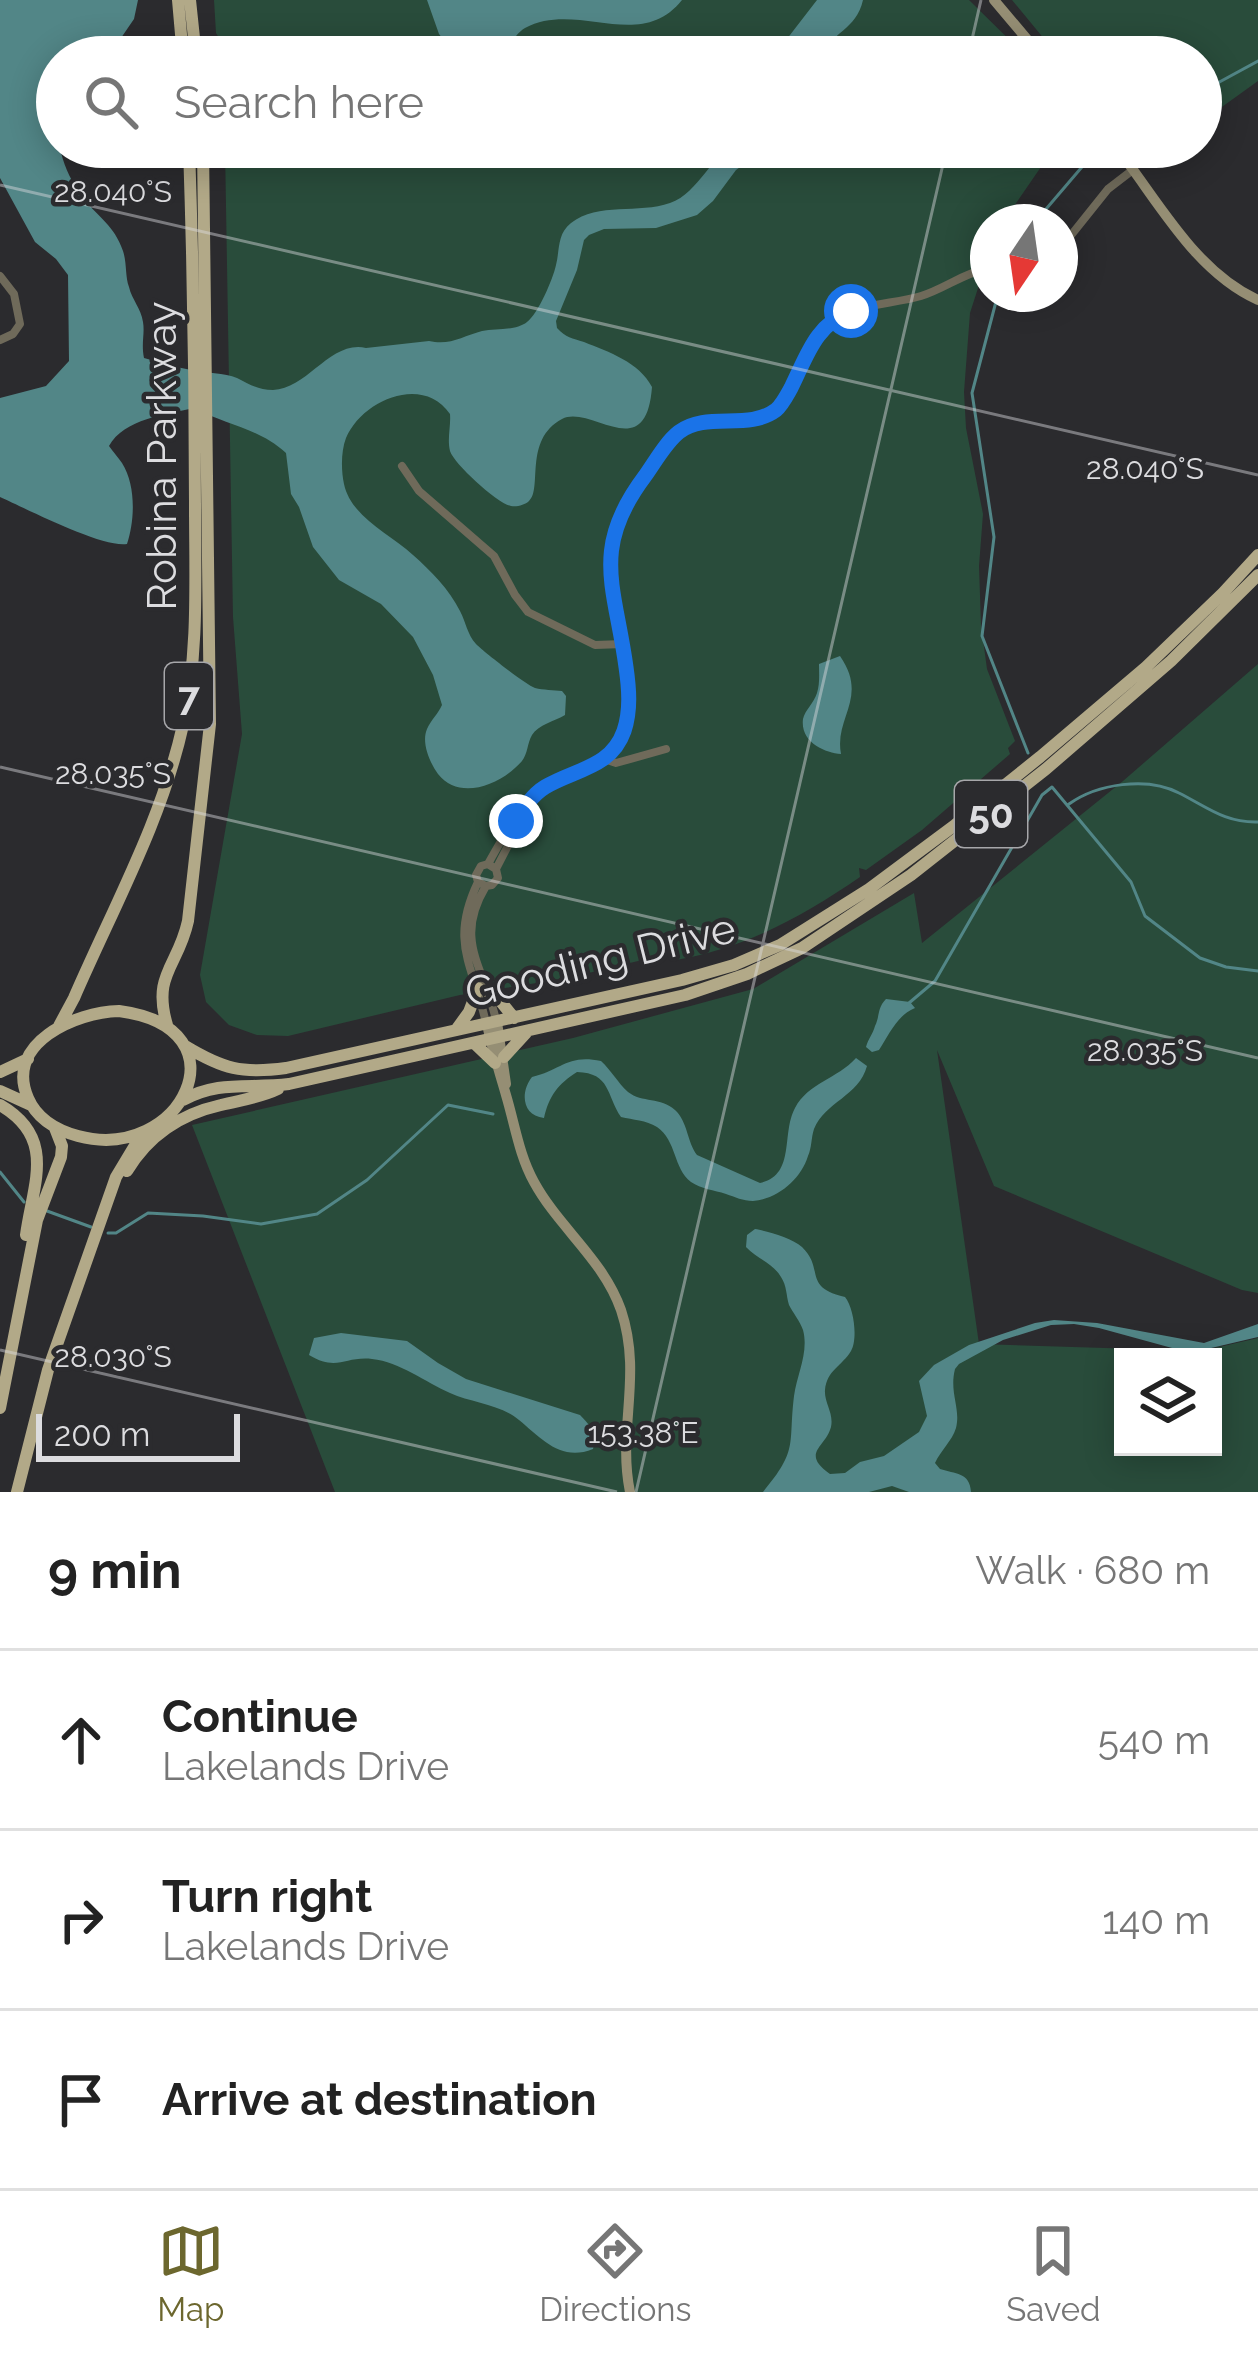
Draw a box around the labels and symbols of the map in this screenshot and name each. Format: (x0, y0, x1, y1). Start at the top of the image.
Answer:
text: 28.040°S (54, 174, 172, 209)
north arrow (970, 204, 1078, 312)
route start (824, 284, 878, 338)
street label: Robina Parkway (137, 301, 186, 611)
text: 28.040°S (1086, 451, 1204, 486)
road number: 7 (165, 663, 213, 729)
text: 28.035°S (55, 756, 171, 791)
road number: 50 (955, 781, 1027, 847)
route end (489, 794, 543, 848)
street label: Gooding Drive (460, 903, 740, 1018)
text: 28.035°S (1087, 1033, 1203, 1068)
text: 28.030°S (54, 1339, 172, 1374)
scale bar (36, 1408, 240, 1461)
text: 153.38°E (588, 1415, 698, 1450)

